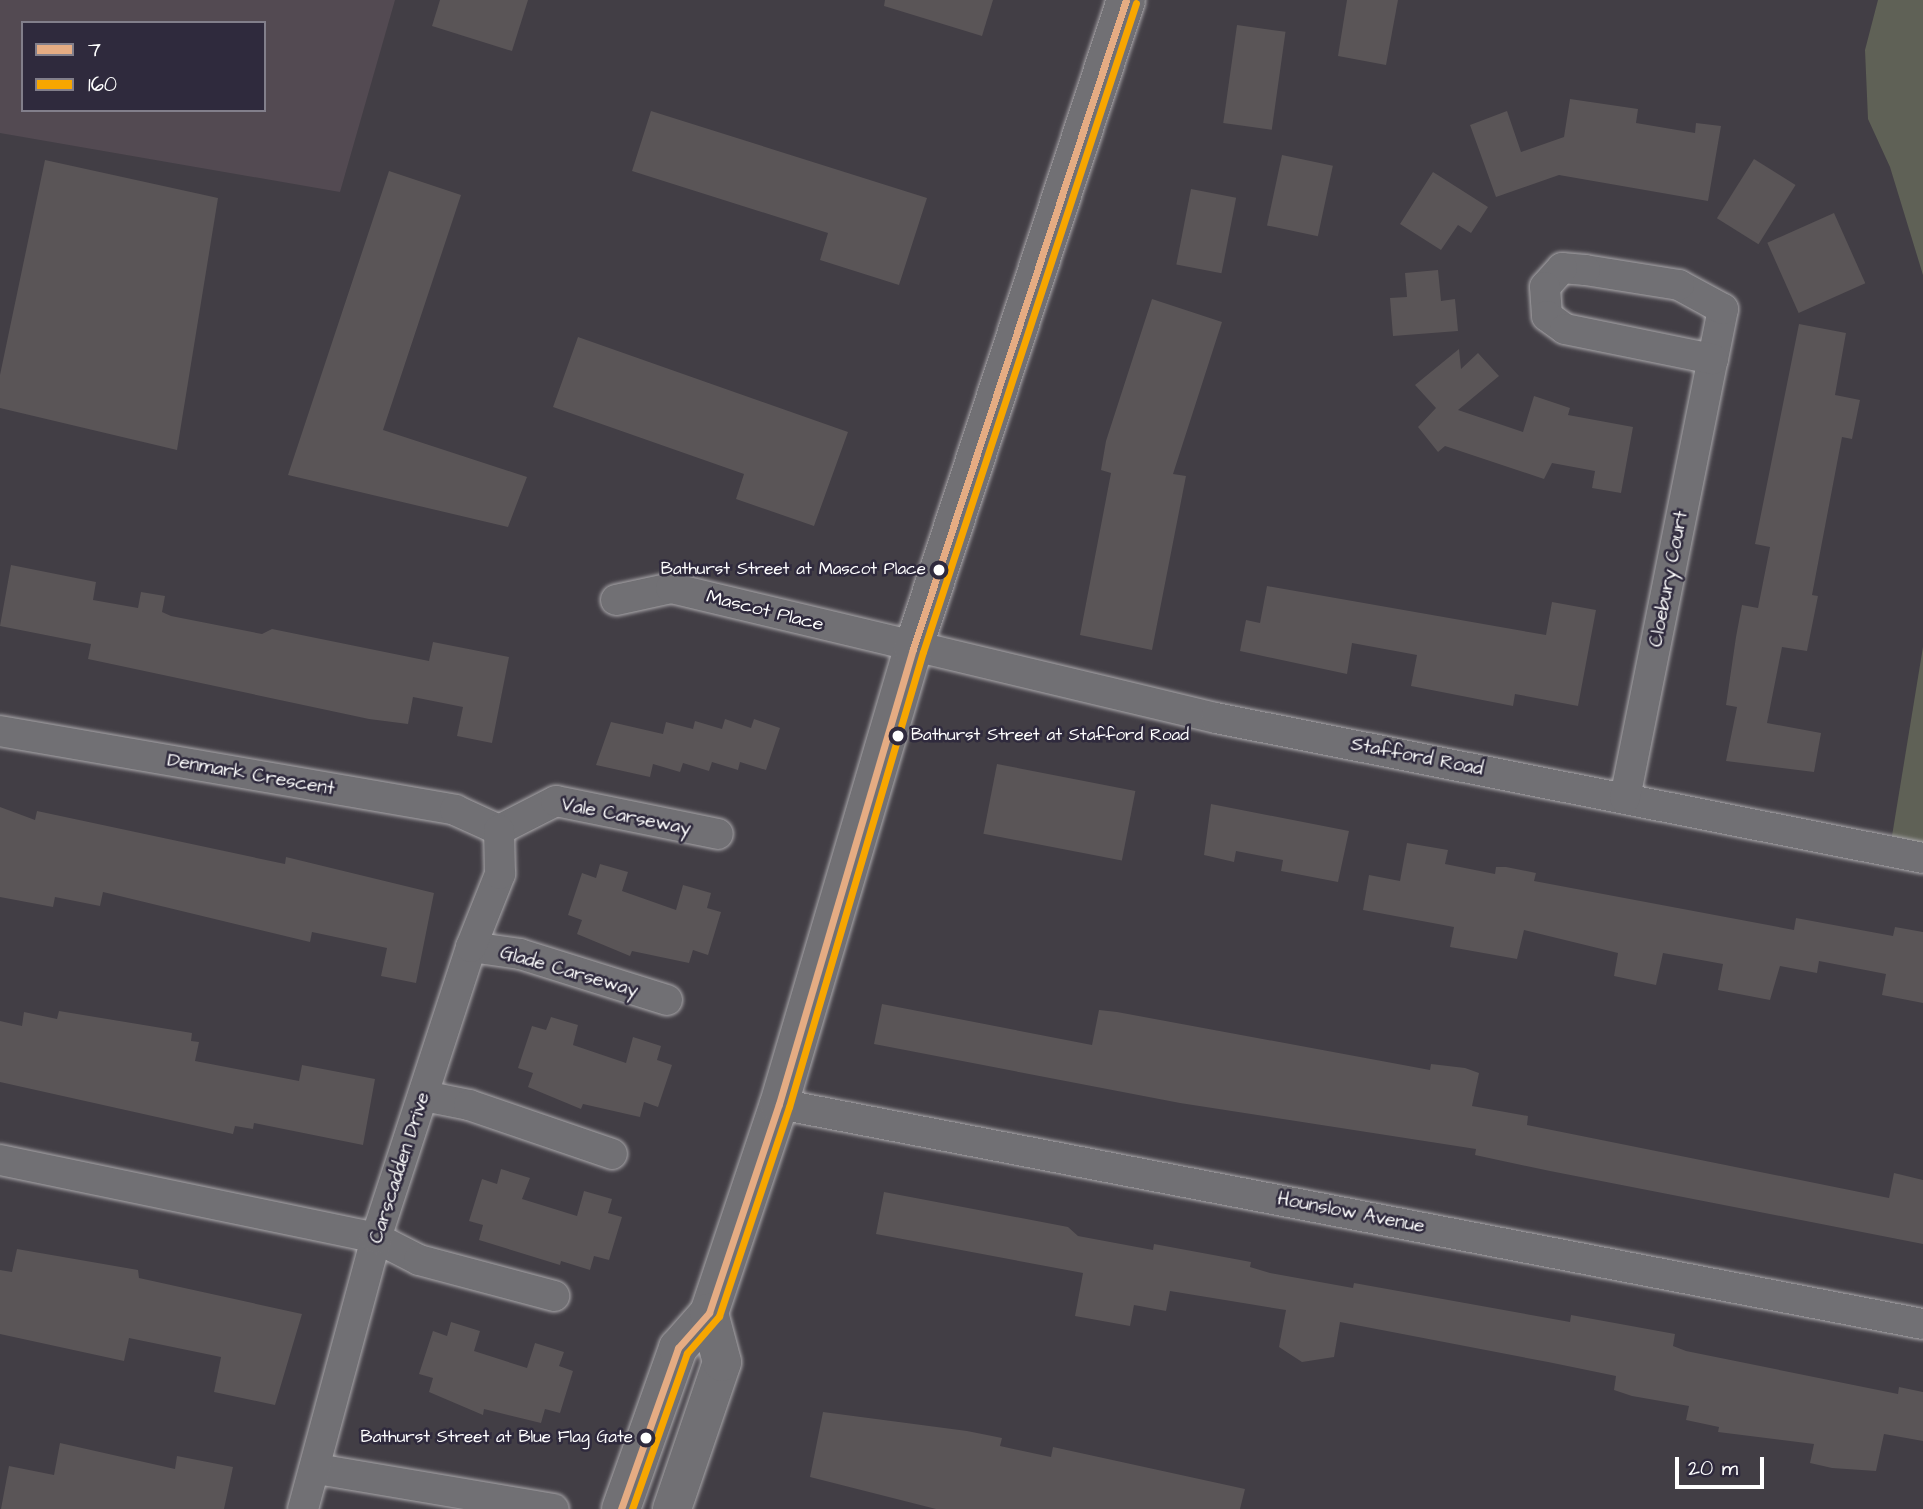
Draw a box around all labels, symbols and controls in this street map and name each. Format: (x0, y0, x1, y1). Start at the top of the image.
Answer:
legend (21, 21, 266, 112)
text: 7 (88, 35, 101, 64)
text: 160 (88, 70, 117, 99)
street label: Cloebury Court (1645, 509, 1693, 649)
place label: Bathurst Street at Mascot Place (661, 560, 926, 580)
marker: Bathurst Street at Mascot Place (932, 563, 946, 577)
street label: Mascot Place (704, 585, 826, 637)
place label: Bathurst Street at Stafford Road (911, 726, 1189, 746)
marker: Bathurst Street at Stafford Road (891, 729, 905, 743)
street label: Stafford Road (1349, 733, 1485, 781)
street label: Denmark Crescent (166, 749, 336, 801)
street label: Vale Carseway (559, 793, 693, 841)
street label: Glade Carseway (497, 941, 641, 1003)
street label: Carscadden Drive (365, 1090, 435, 1246)
street label: Hounslow Avenue (1276, 1188, 1426, 1238)
place label: Bathurst Street at Blue Flag Gate (361, 1428, 633, 1448)
marker: Bathurst Street at Blue Flag Gate (639, 1431, 653, 1445)
scale bar (1678, 1442, 1767, 1486)
text: 20 m (1688, 1454, 1738, 1483)

